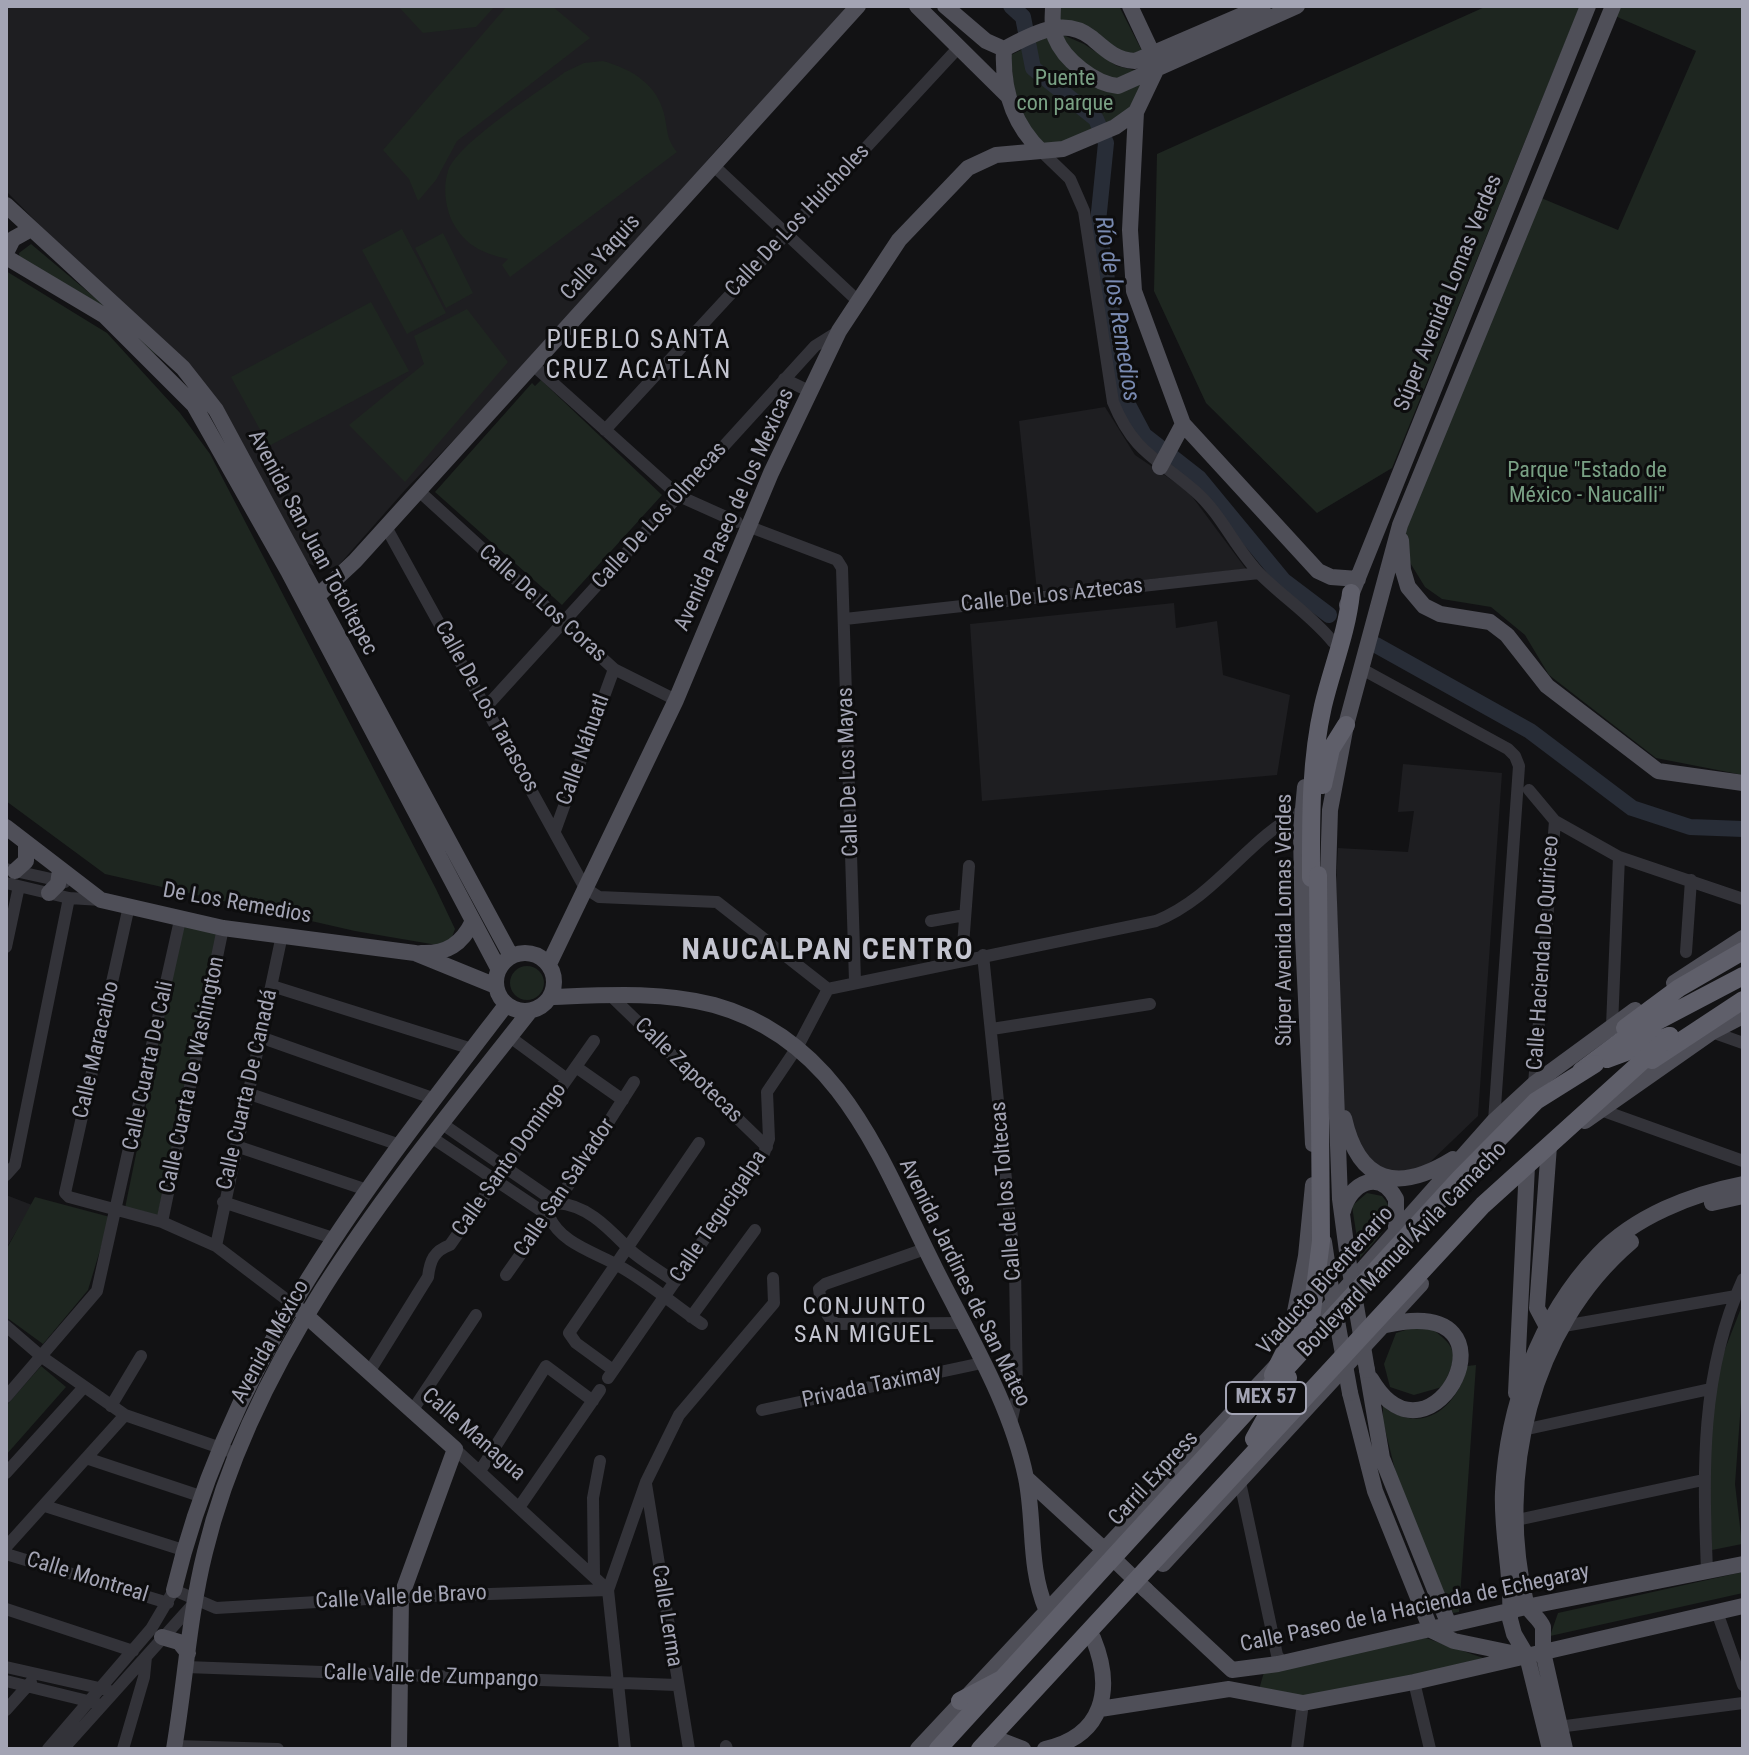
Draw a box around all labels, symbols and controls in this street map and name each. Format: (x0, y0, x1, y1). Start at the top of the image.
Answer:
park label: Puente con parque (1017, 66, 1113, 118)
street label: Calle De Los Huicholes (720, 139, 876, 303)
street label: Súper Avenida Lomas Verdes (1389, 171, 1509, 415)
street label: Calle Yaquis (556, 210, 646, 306)
water label: Río de los Remedios (1087, 214, 1145, 404)
district label: PUEBLO SANTA CRUZ ACATLÁN (546, 325, 732, 386)
street label: Avenida Paseo de los Mexicas (669, 385, 801, 635)
street label: Avenida San Juan Totoltepec (241, 426, 383, 660)
street label: Calle De Los Olmecas (587, 437, 733, 595)
park label: Parque "Estado de México - Naucalli" (1507, 458, 1667, 510)
street label: Calle De Los Coras (472, 540, 612, 668)
street label: Calle De Los Aztecas (960, 573, 1144, 619)
street label: Calle De Los Tarascos (428, 617, 544, 797)
street label: Calle De Los Mayas (833, 687, 865, 857)
street label: Calle Náhuatl (552, 691, 616, 809)
street label: Súper Avenida Lomas Verdes (1272, 794, 1298, 1046)
street label: Calle Hacienda De Quiriceo (1523, 835, 1565, 1071)
street label: De Los Remedios (161, 878, 313, 930)
district label: NAUCALPAN CENTRO (681, 933, 975, 969)
street label: Calle Cuarta De Washington (155, 954, 231, 1196)
street label: Calle Maracaibo (68, 979, 126, 1121)
street label: Calle Cuarta De Cali (118, 979, 180, 1153)
street label: Calle Cuarta De Canadá (212, 987, 284, 1193)
street label: Calle Zapotecas (628, 1013, 748, 1129)
street label: Calle Santo Domingo (447, 1078, 573, 1242)
street label: Calle de los Toltecas (986, 1100, 1028, 1282)
street label: Calle San Salvador (509, 1114, 621, 1262)
street label: Boulevard Manuel Ávila Camacho (1293, 1137, 1513, 1363)
street label: Calle Tegucigalpa (665, 1146, 773, 1288)
street label: Avenida Jardines de San Mateo (892, 1155, 1036, 1411)
street label: Viaducto Bicentenario (1252, 1201, 1400, 1361)
street label: Avenida México (226, 1276, 316, 1408)
district label: CONJUNTO SAN MIGUEL (794, 1294, 936, 1350)
street label: Privada Taximay (800, 1359, 944, 1415)
road number: MEX 57 (1226, 1382, 1306, 1414)
street label: Calle Managua (416, 1383, 530, 1487)
street label: Carril Express (1103, 1426, 1205, 1532)
street label: Calle Montreal (23, 1547, 151, 1609)
street label: Calle Paseo de la Hacienda de Echegaray (1238, 1559, 1592, 1659)
street label: Calle Lerma (645, 1563, 687, 1669)
street label: Calle Valle de Bravo (315, 1580, 487, 1616)
street label: Calle Valle de Zumpango (323, 1660, 539, 1694)

